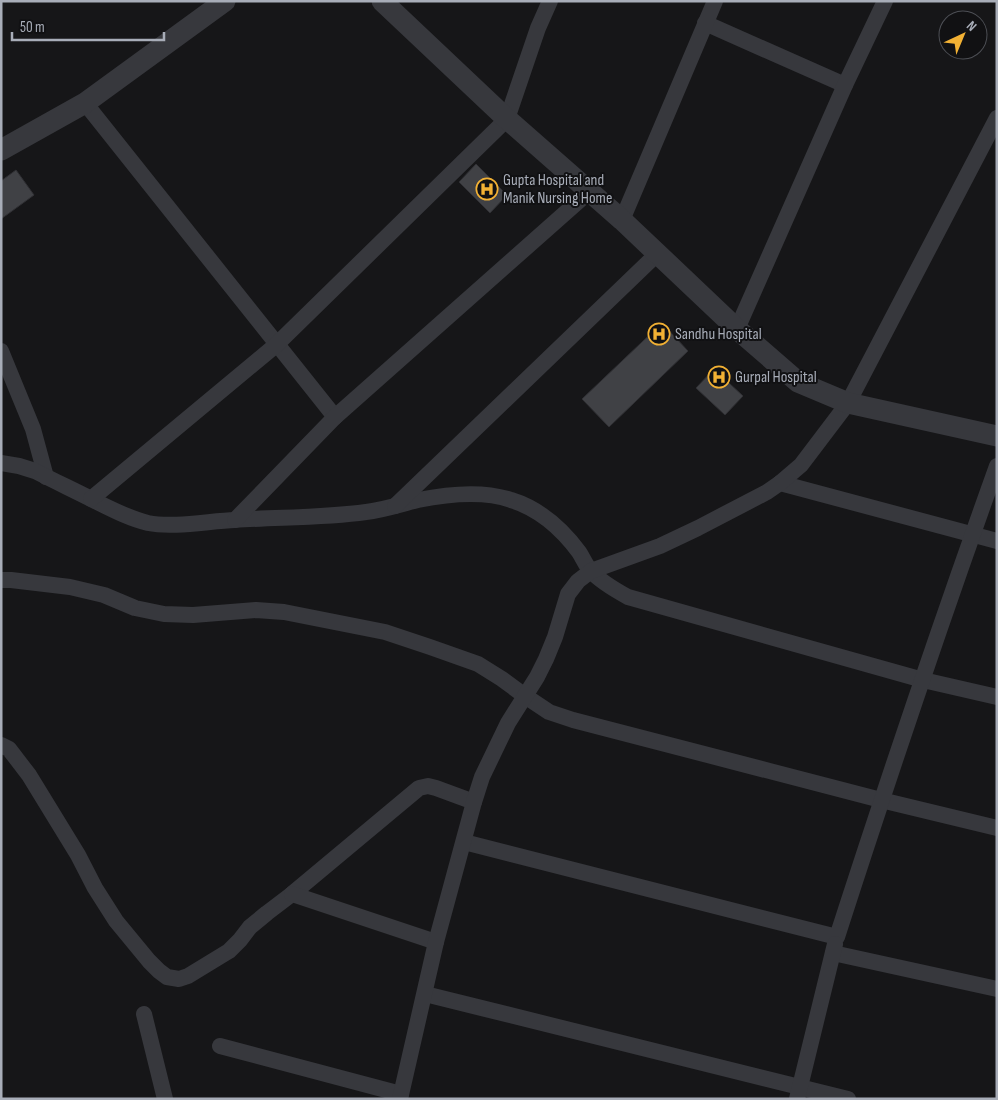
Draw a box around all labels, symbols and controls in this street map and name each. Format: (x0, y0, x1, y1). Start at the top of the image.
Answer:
scale bar (12, 10, 165, 42)
north arrow (938, 10, 988, 60)
text: N (963, 17, 980, 35)
text: 50 m (20, 18, 45, 37)
place label: Gupta Hospital and Manik Nursing Home (503, 171, 612, 208)
hospital icon: Gupta Hospital and Manik Nursing Home (475, 177, 499, 201)
hospital icon: Sandhu Hospital (647, 322, 671, 346)
place label: Sandhu Hospital (675, 325, 762, 344)
hospital icon: Gurpal Hospital (707, 365, 731, 389)
place label: Gurpal Hospital (735, 368, 817, 387)

